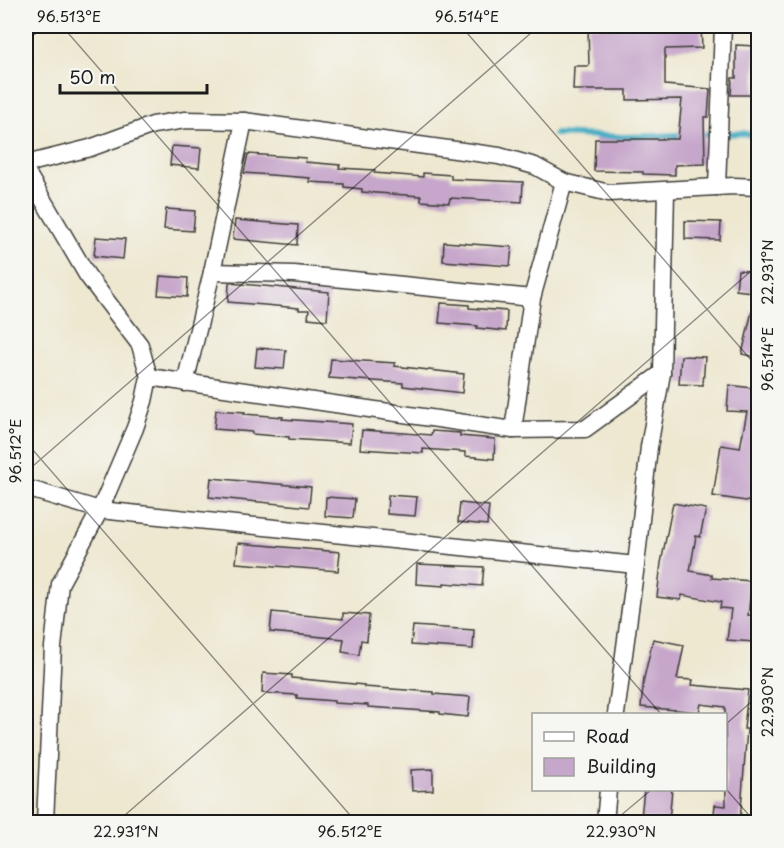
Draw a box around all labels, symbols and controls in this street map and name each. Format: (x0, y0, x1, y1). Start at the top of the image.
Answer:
text: 96.513°E (37, 4, 101, 27)
text: 96.514°E (435, 4, 499, 27)
scale bar (60, 57, 207, 95)
text: 50 m (69, 63, 116, 90)
text: 22.931°N (755, 239, 778, 305)
text: 96.514°E (755, 327, 778, 391)
text: 96.512°E (3, 418, 26, 484)
text: 22.930°N (755, 667, 778, 737)
legend (532, 713, 727, 791)
text: Road (586, 722, 630, 749)
text: Building (586, 752, 656, 779)
text: 22.931°N (93, 819, 159, 842)
text: 96.512°E (317, 819, 383, 842)
text: 22.930°N (586, 819, 656, 842)

